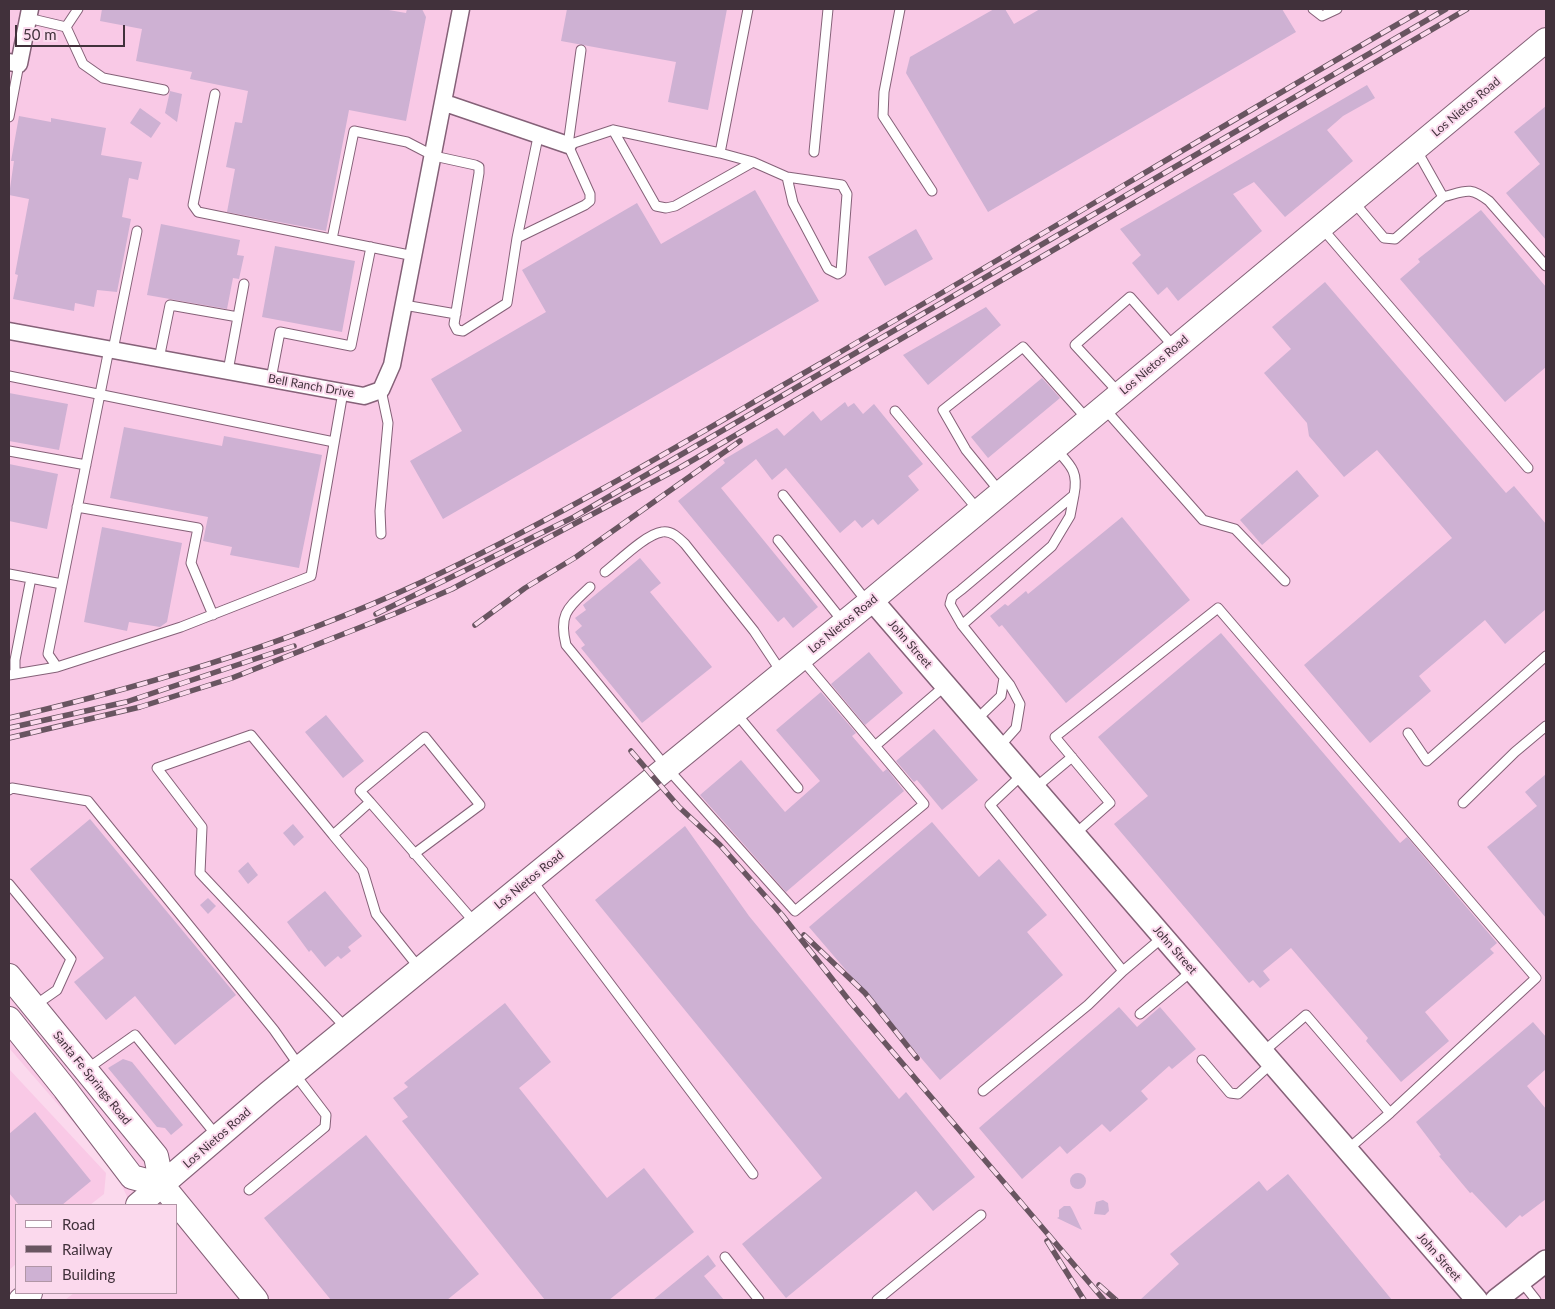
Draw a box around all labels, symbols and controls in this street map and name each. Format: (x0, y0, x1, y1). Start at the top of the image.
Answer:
scale bar (18, 15, 128, 47)
text: 50 m (23, 25, 57, 43)
street label: Los Nietos Road (1429, 74, 1503, 140)
street label: Los Nietos Road (1117, 332, 1191, 398)
street label: Bell Ranch Drive (267, 371, 355, 401)
street label: Los Nietos Road (805, 592, 881, 656)
street label: John Street (885, 617, 935, 671)
street label: Los Nietos Road (491, 848, 567, 912)
street label: John Street (1150, 923, 1200, 977)
street label: Santa Fe Springs Road (50, 1028, 134, 1128)
street label: Los Nietos Road (180, 1105, 254, 1171)
legend (15, 1204, 178, 1294)
text: Road (62, 1215, 95, 1233)
street label: John Street (1414, 1230, 1464, 1284)
text: Railway (62, 1240, 113, 1258)
text: Building (62, 1265, 115, 1283)

